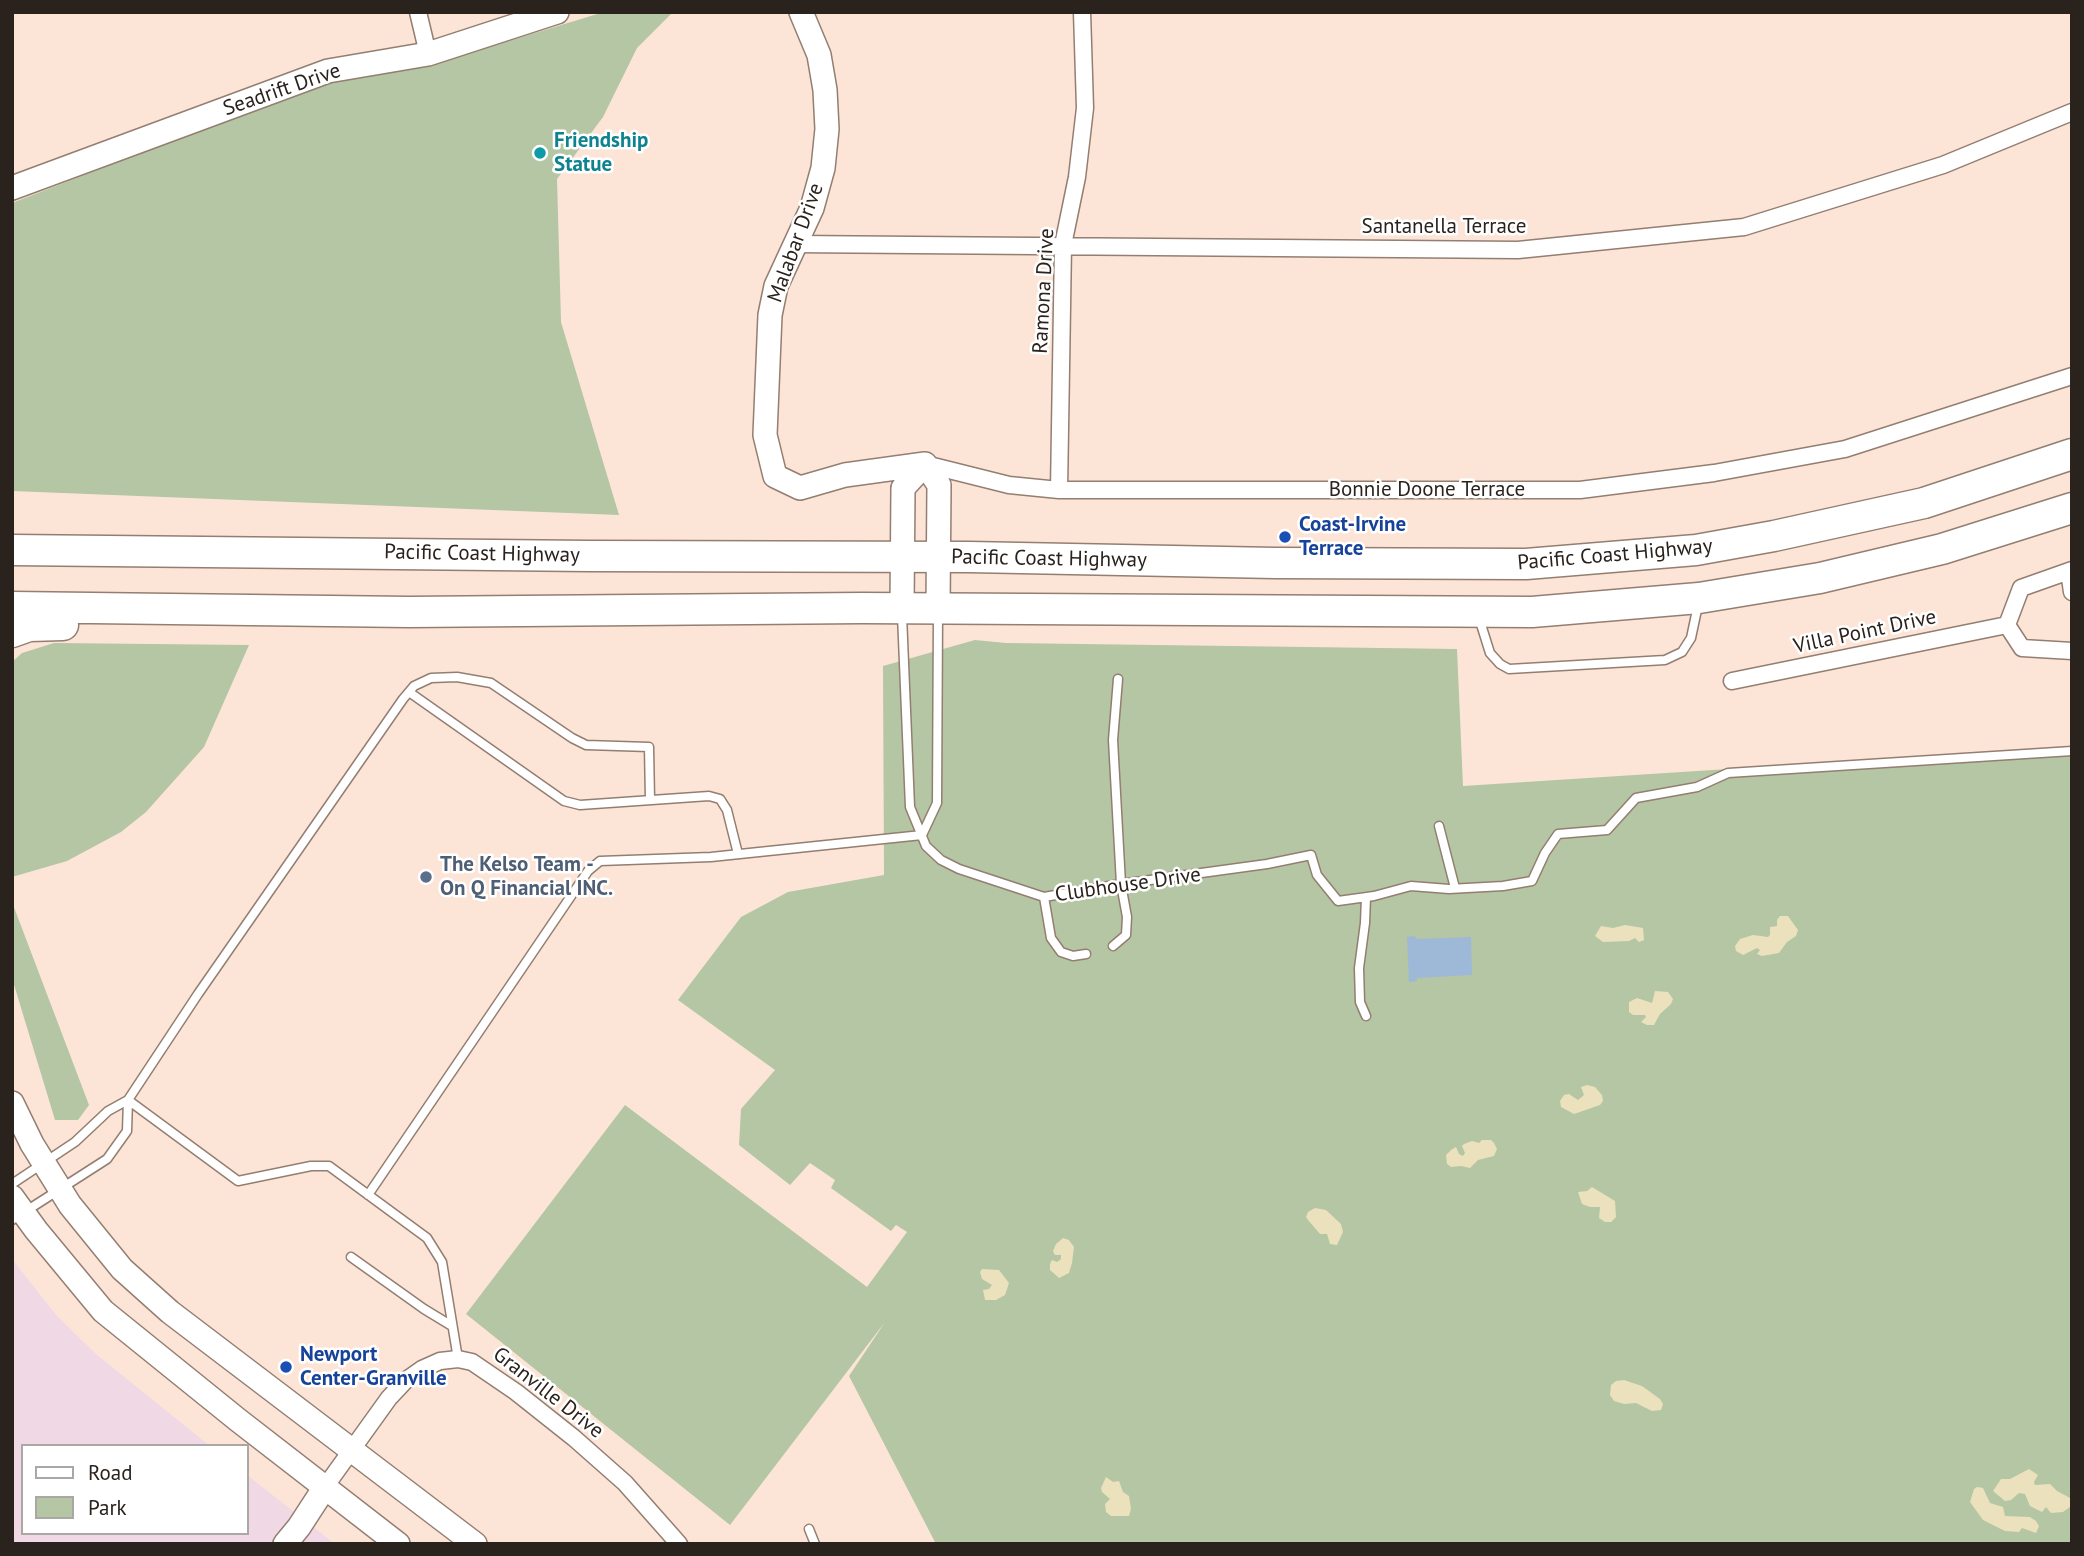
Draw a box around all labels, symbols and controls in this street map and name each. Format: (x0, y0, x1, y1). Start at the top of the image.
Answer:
street label: Seadrift Drive (220, 58, 344, 122)
place label: Friendship Statue (554, 128, 648, 178)
marker: Friendship Statue (532, 145, 548, 161)
street label: Malabar Drive (763, 180, 829, 306)
street label: Santanella Terrace (1361, 214, 1527, 240)
street label: Ramona Drive (1028, 228, 1060, 354)
street label: Bonnie Doone Terrace (1329, 477, 1525, 503)
place label: Coast-Irvine Terrace (1299, 512, 1406, 562)
marker: Coast-Irvine Terrace (1277, 529, 1293, 545)
street label: Pacific Coast Highway (1516, 534, 1714, 576)
street label: Pacific Coast Highway (384, 540, 580, 568)
street label: Pacific Coast Highway (951, 545, 1147, 573)
street label: Villa Point Drive (1791, 605, 1939, 659)
place label: The Kelso Team - On Q Financial INC. (440, 852, 613, 902)
street label: Clubhouse Drive (1053, 862, 1203, 908)
marker: The Kelso Team - On Q Financial INC. (418, 869, 434, 885)
place label: Newport Center-Granville (300, 1342, 447, 1392)
street label: Granville Drive (488, 1342, 608, 1444)
marker: Newport Center-Granville (278, 1359, 294, 1375)
legend (21, 1444, 248, 1535)
text: Road (88, 1459, 132, 1486)
text: Park (88, 1494, 127, 1521)

